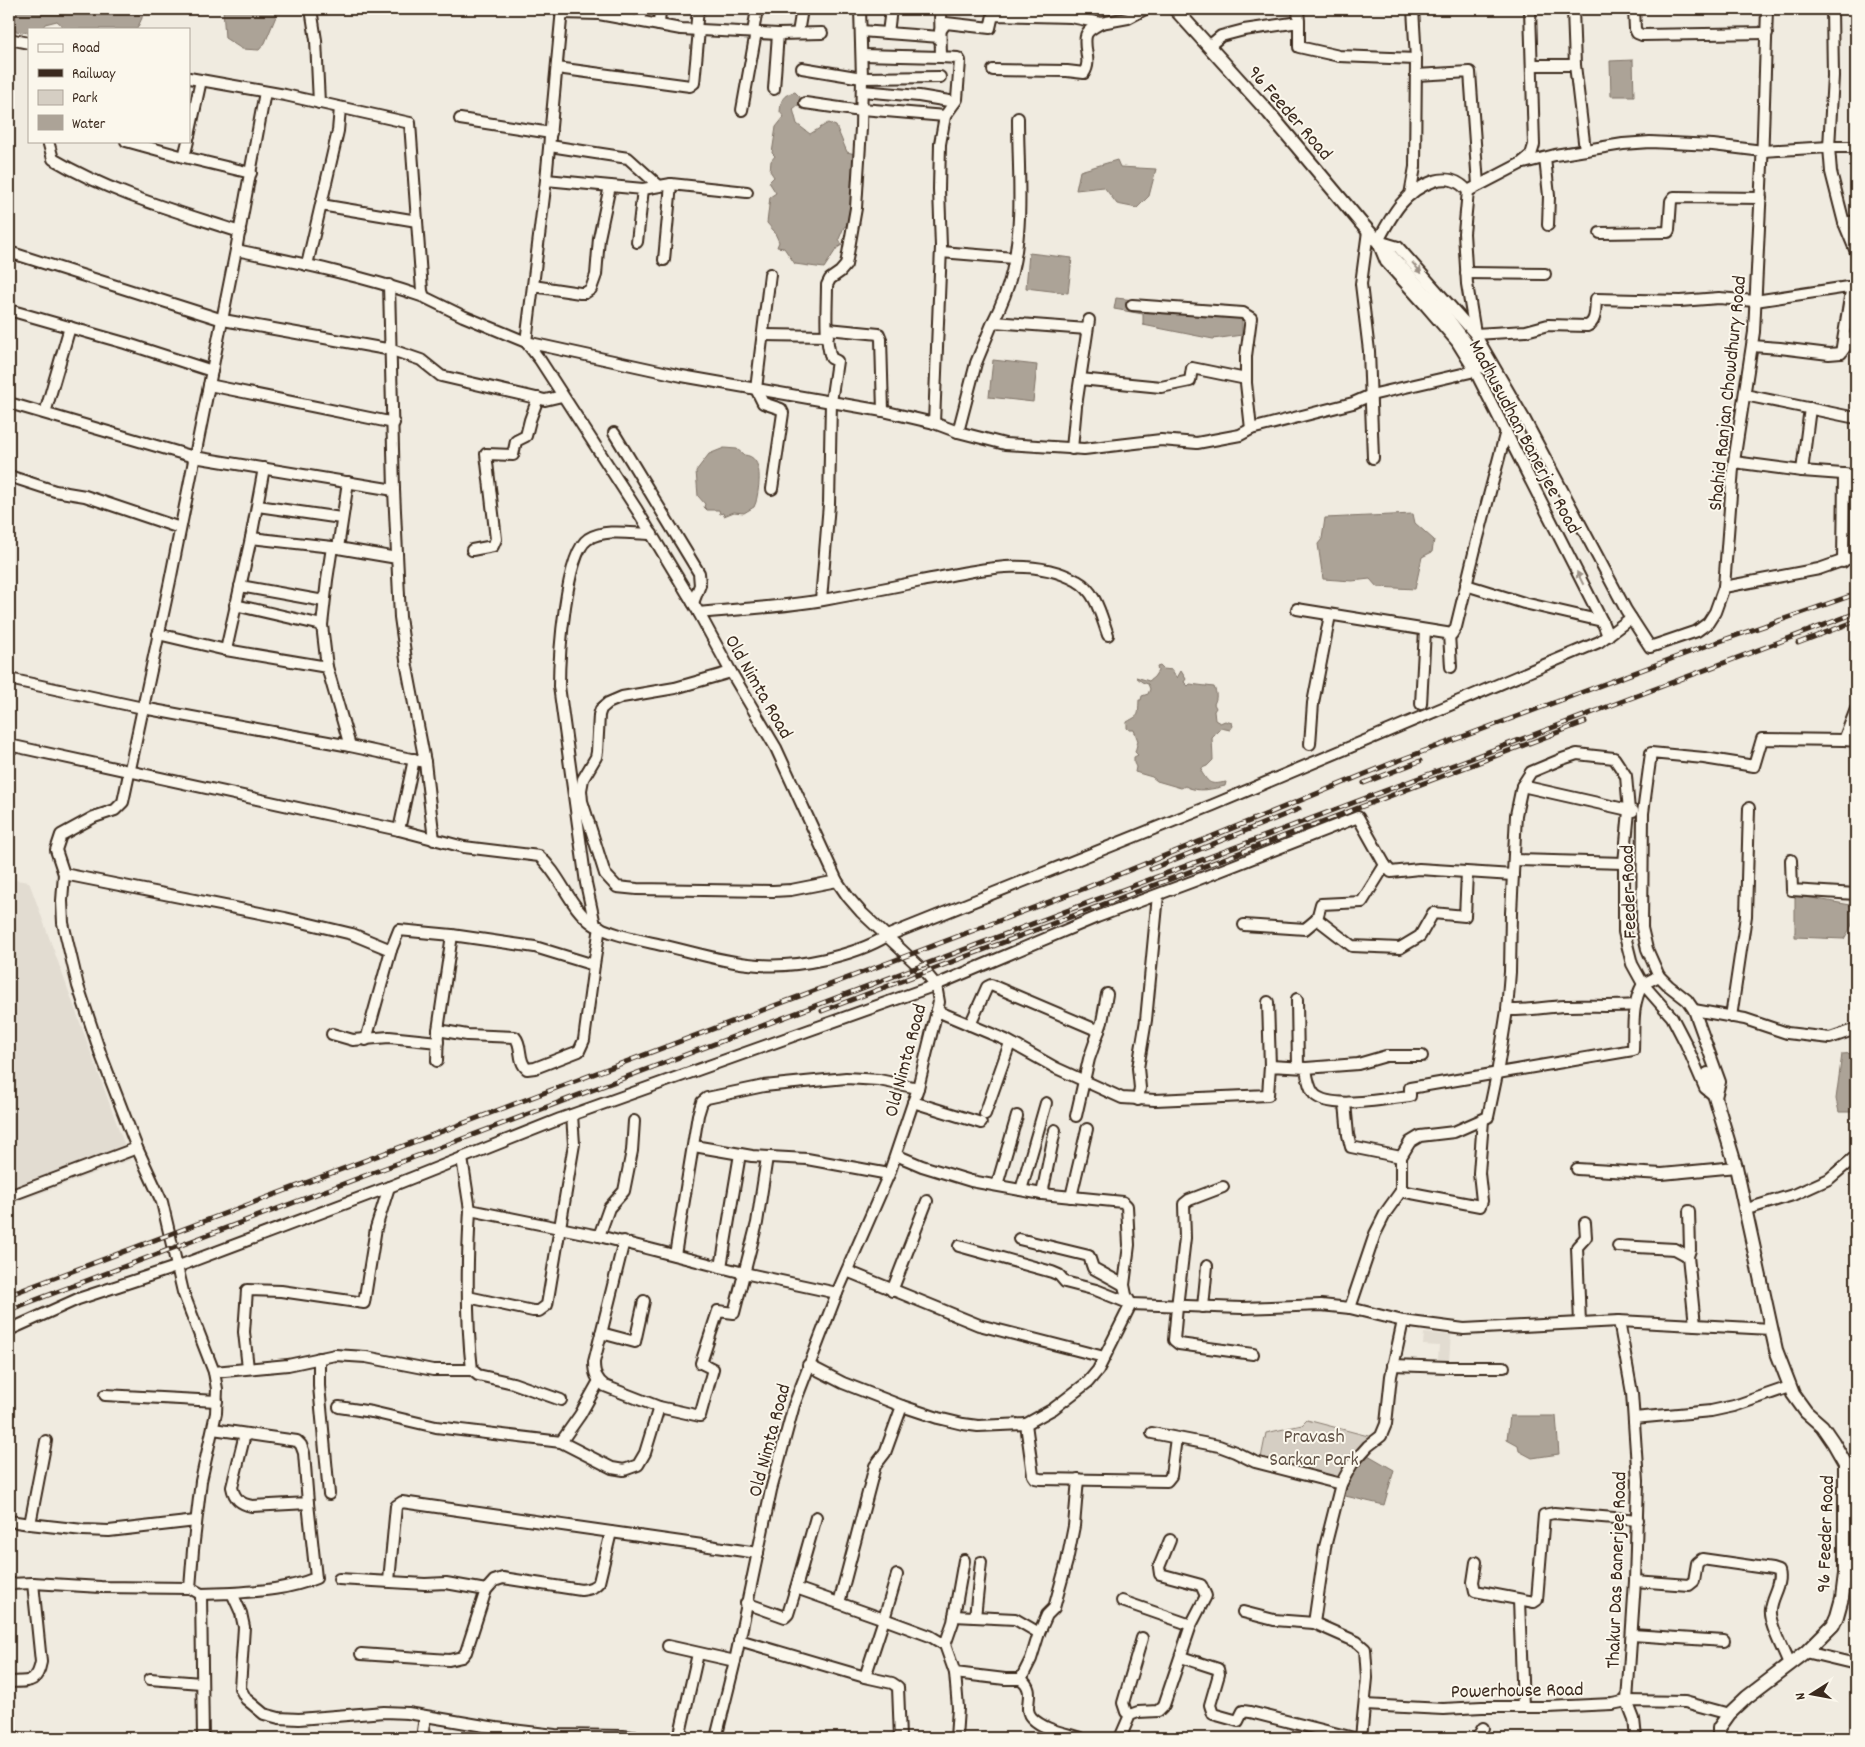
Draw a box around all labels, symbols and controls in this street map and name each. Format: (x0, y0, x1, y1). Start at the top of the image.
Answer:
legend (28, 28, 190, 142)
text: Road (72, 38, 100, 60)
street label: 96 Feeder Road (1240, 60, 1338, 168)
text: Railway (72, 64, 116, 86)
text: Park (72, 88, 98, 110)
text: Water (72, 114, 106, 136)
one-way arrow (1411, 261, 1422, 274)
street label: Shahid Ranjan Chowdhury Road (1703, 274, 1755, 512)
street label: Madhusudhan Banerjee Road (1460, 335, 1586, 539)
one-way arrow (1576, 571, 1584, 585)
street label: Old Nimta Road (716, 630, 799, 745)
street label: Feeder Road (1614, 844, 1646, 939)
street label: Old Nimta Road (878, 1001, 935, 1121)
street label: Old Nimta Road (742, 1381, 799, 1501)
park label: Pravash Sarkar Park (1269, 1424, 1359, 1475)
street label: Thakur Das Banerjee Road (1601, 1471, 1635, 1669)
street label: 96 Feeder Road (1811, 1475, 1843, 1593)
north arrow (1788, 1670, 1838, 1720)
street label: Powerhouse Road (1450, 1677, 1584, 1707)
text: N (1791, 1691, 1812, 1701)

